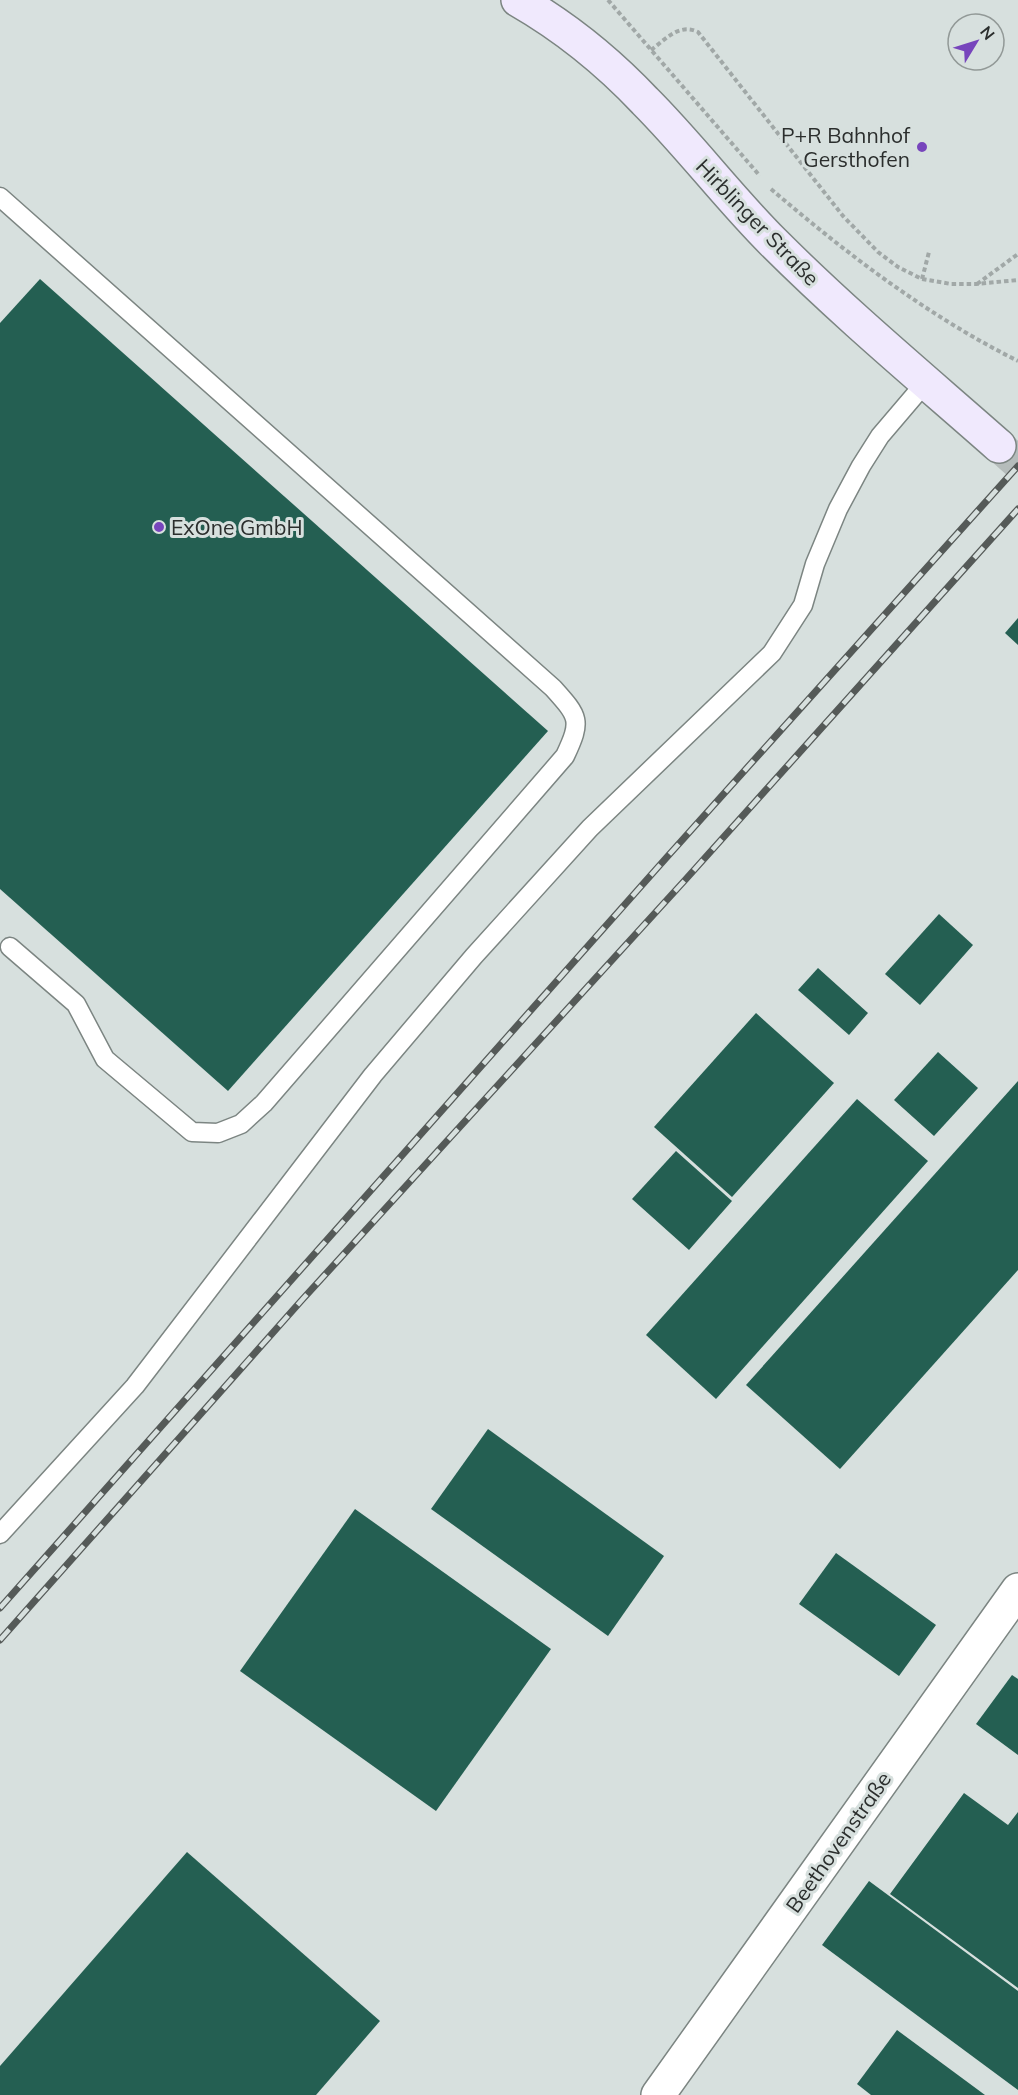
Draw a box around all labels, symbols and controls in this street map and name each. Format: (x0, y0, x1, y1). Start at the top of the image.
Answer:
north arrow (946, 12, 1006, 72)
text: N (976, 22, 999, 44)
place label: P+R Bahnhof Gersthofen (781, 122, 911, 172)
marker: P+R Bahnhof Gersthofen (915, 140, 929, 154)
street label: Hirblinger Straße (691, 153, 825, 291)
place label: ExOne GmbH (171, 514, 302, 540)
marker: ExOne GmbH (152, 520, 166, 534)
street label: Beethovenstraße (780, 1767, 896, 1917)

